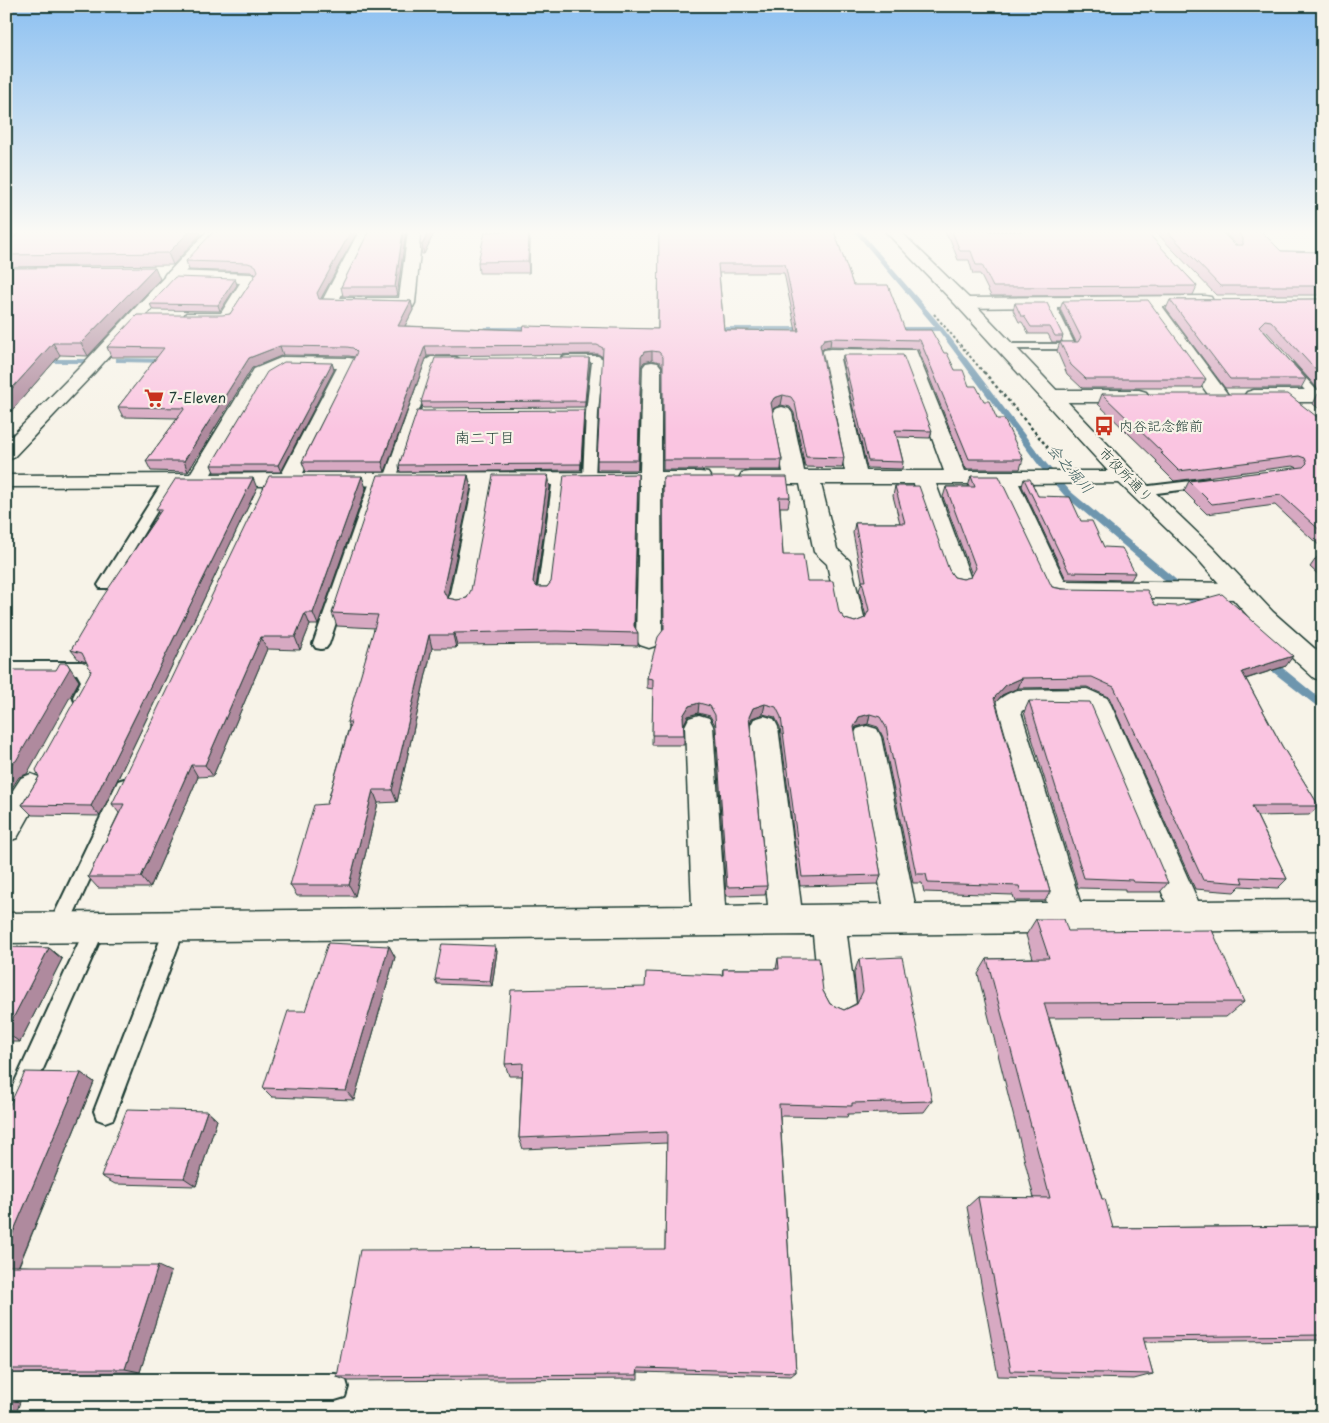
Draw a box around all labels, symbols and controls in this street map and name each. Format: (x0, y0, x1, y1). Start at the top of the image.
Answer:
supermarket icon: 7-Eleven (143, 387, 165, 409)
place label: 7-Eleven (169, 387, 226, 408)
bus stop icon: 内谷記念館前 (1093, 415, 1115, 437)
place label: 内谷記念館前 (1119, 415, 1203, 436)
district label: 南二丁目 (455, 425, 515, 448)
water label: 会之堀川 (1043, 438, 1099, 498)
street label: 市役所通り (1094, 442, 1158, 507)

